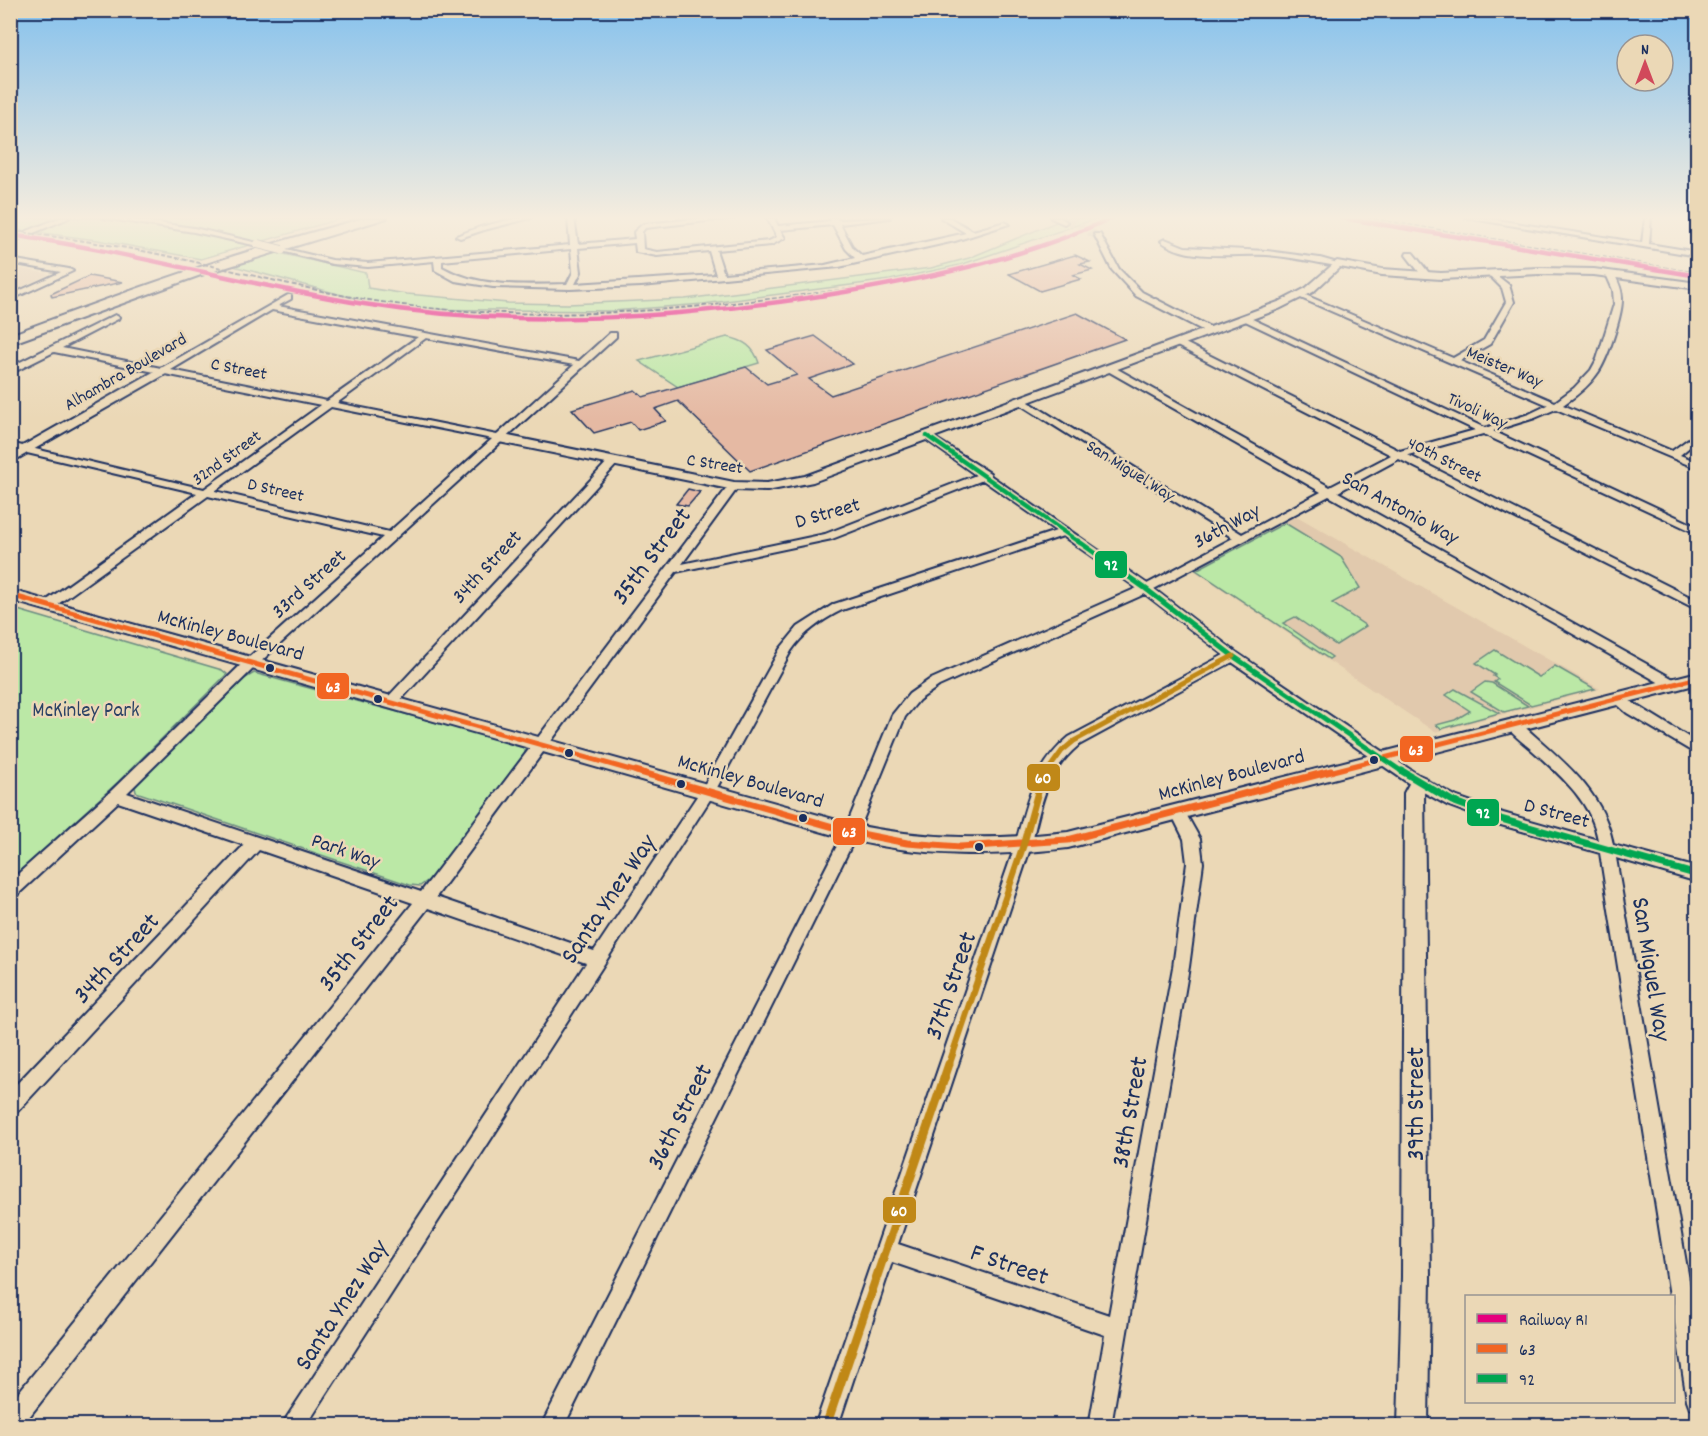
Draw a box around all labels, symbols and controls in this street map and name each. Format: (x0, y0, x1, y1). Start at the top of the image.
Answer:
north arrow (1615, 33, 1675, 93)
text: N (1641, 39, 1649, 62)
street label: Alhambra Boulevard (60, 328, 192, 418)
street label: Meister Way (1462, 341, 1547, 396)
street label: C Street (208, 353, 269, 388)
street label: Tivoli Way (1443, 387, 1512, 437)
street label: 32nd Street (188, 425, 268, 493)
street label: 40th Street (1403, 432, 1486, 491)
street label: San Miguel Way (1080, 435, 1180, 510)
street label: C Street (685, 449, 745, 482)
street label: San Antonio Way (1335, 465, 1464, 554)
street label: D Street (245, 473, 306, 510)
street label: D Street (792, 491, 864, 538)
street label: 36th Way (1188, 497, 1267, 558)
street label: 35th Street (604, 500, 702, 614)
street label: 34th Street (446, 524, 530, 612)
street label: 33rd Street (266, 543, 354, 627)
line badge: 92 (1094, 550, 1128, 579)
text: 92 (1104, 555, 1118, 578)
street label: McKinley Boulevard (154, 603, 307, 671)
unlabelled marker (264, 662, 276, 674)
line badge: 63 (316, 672, 350, 700)
text: 63 (326, 677, 340, 700)
unlabelled marker (372, 693, 384, 705)
park label: McKinley Park (32, 697, 140, 727)
line badge: 63 (1399, 735, 1434, 763)
text: 63 (1409, 740, 1423, 763)
street label: McKinley Boulevard (1155, 743, 1308, 811)
unlabelled marker (563, 747, 575, 759)
street label: McKinley Boulevard (674, 748, 827, 818)
unlabelled marker (1368, 754, 1380, 766)
line badge: 60 (1026, 763, 1061, 792)
text: 60 (1035, 768, 1051, 791)
unlabelled marker (675, 778, 687, 790)
street label: D Street (1520, 792, 1593, 838)
line badge: 92 (1466, 798, 1500, 827)
text: 92 (1476, 803, 1490, 826)
unlabelled marker (797, 812, 809, 824)
line badge: 63 (832, 817, 866, 846)
text: 63 (842, 822, 856, 845)
street label: Park Way (307, 827, 384, 879)
street label: Santa Ynez Way (553, 827, 667, 972)
unlabelled marker (973, 841, 985, 853)
street label: 35th Street (310, 887, 410, 1001)
street label: San Miguel Way (1620, 895, 1679, 1045)
street label: 34th Street (66, 905, 170, 1013)
street label: 37th Street (917, 927, 988, 1045)
street label: 39th Street (1399, 1047, 1436, 1161)
street label: 38th Street (1103, 1054, 1160, 1171)
street label: 36th Street (639, 1058, 724, 1177)
line badge: 60 (882, 1196, 917, 1224)
text: 60 (891, 1201, 907, 1224)
street label: Santa Ynez Way (287, 1233, 400, 1379)
street label: F Street (965, 1236, 1053, 1297)
legend (1465, 1295, 1675, 1403)
text: Railway R1 (1519, 1309, 1588, 1334)
text: 63 (1519, 1339, 1536, 1364)
text: 92 (1519, 1369, 1535, 1394)

